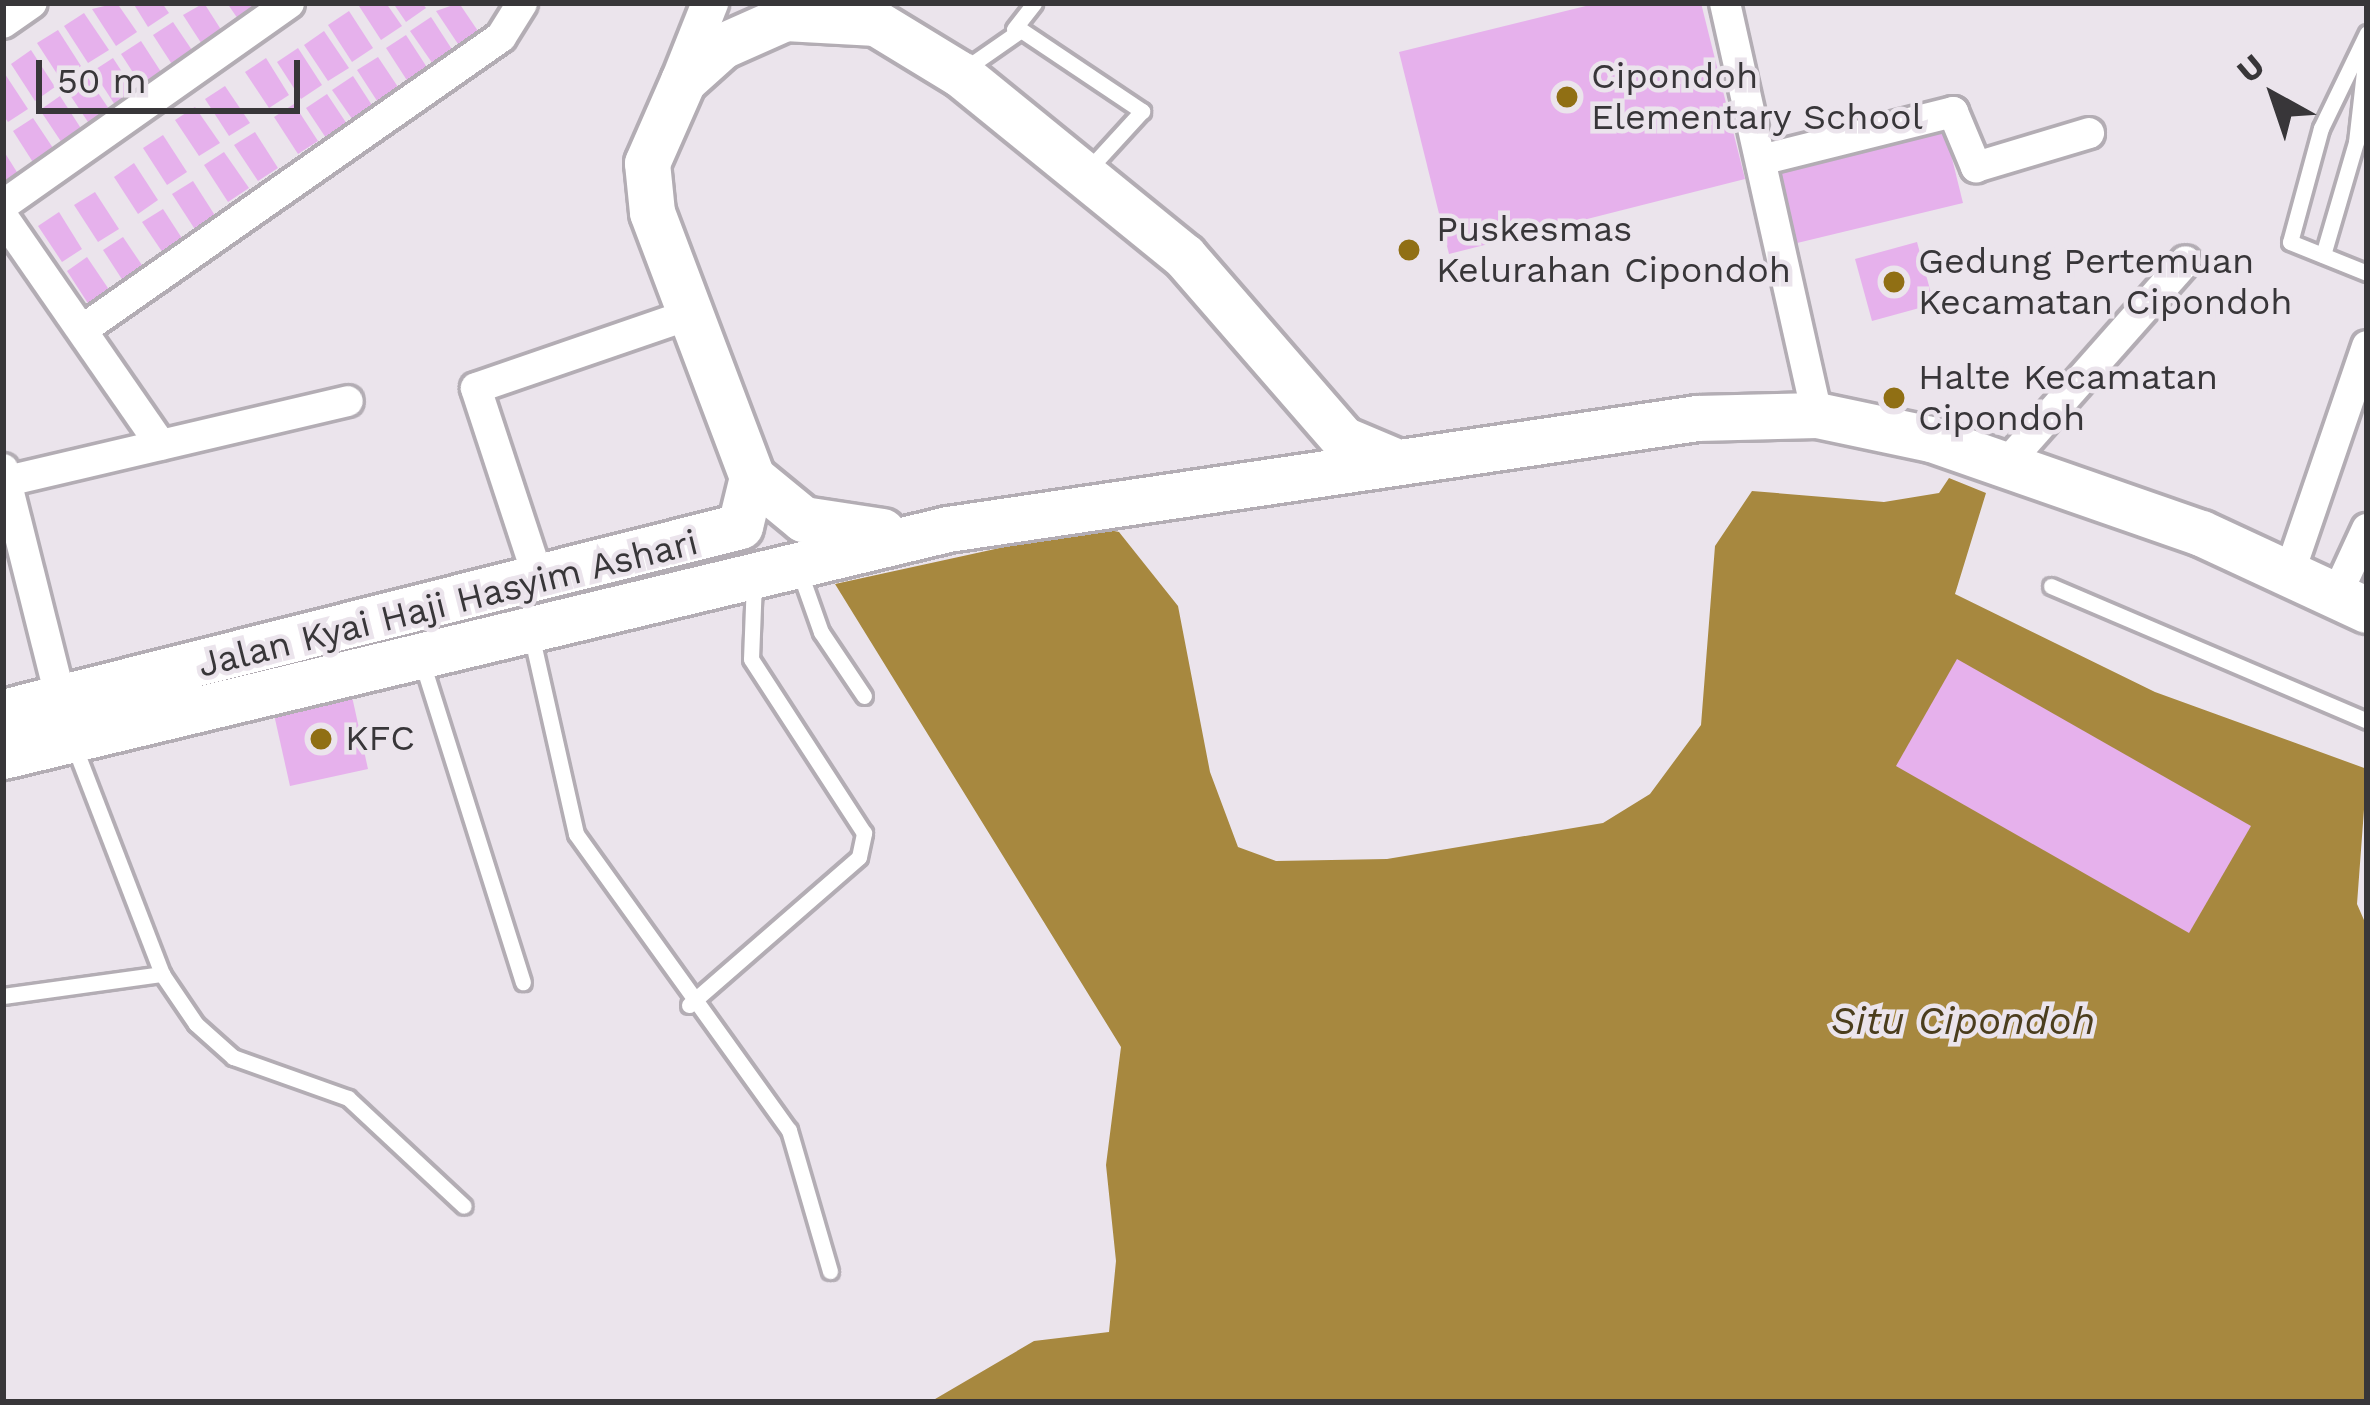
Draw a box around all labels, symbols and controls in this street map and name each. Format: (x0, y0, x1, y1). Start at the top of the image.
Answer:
scale bar (42, 36, 306, 110)
north arrow (2214, 36, 2334, 156)
text: U (2229, 46, 2272, 91)
place label: Cipondoh Elementary School (1591, 54, 1924, 139)
text: 50 m (57, 60, 147, 102)
marker: Cipondoh Elementary School (1554, 84, 1580, 110)
place label: Puskesmas Kelurahan Cipondoh (1436, 207, 1791, 292)
marker: Puskesmas Kelurahan Cipondoh (1393, 234, 1425, 266)
place label: Gedung Pertemuan Kecamatan Cipondoh (1918, 239, 2293, 324)
marker: Gedung Pertemuan Kecamatan Cipondoh (1881, 269, 1907, 295)
place label: Halte Kecamatan Cipondoh (1918, 355, 2218, 440)
marker: Halte Kecamatan Cipondoh (1881, 385, 1907, 411)
street label: Jalan Kyai Haji Hasyim Ashari (193, 521, 703, 687)
place label: KFC (345, 717, 415, 761)
marker: KFC (308, 726, 334, 752)
water label: Situ Cipondoh (1831, 998, 2095, 1044)

